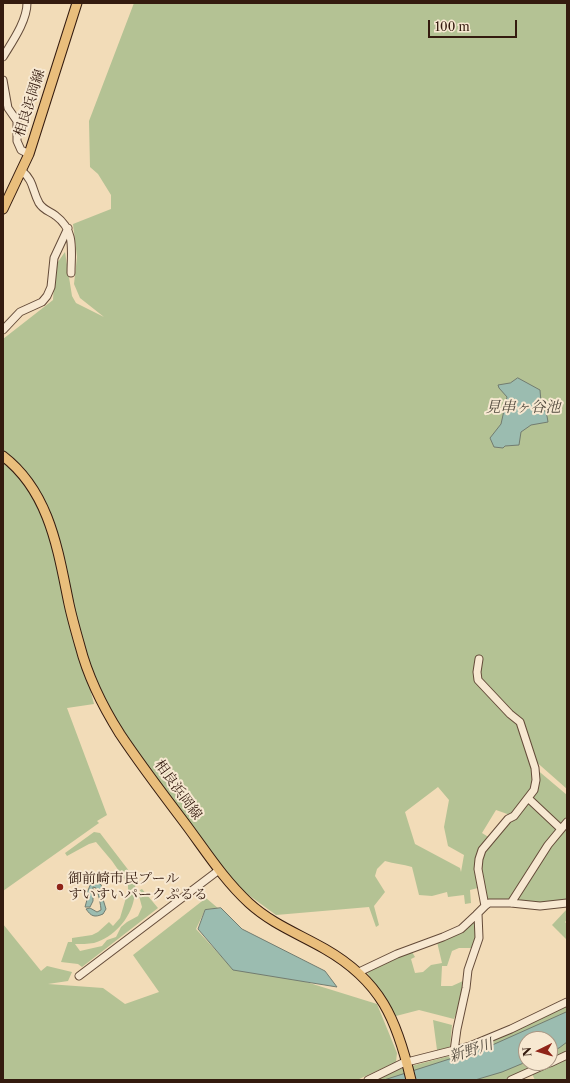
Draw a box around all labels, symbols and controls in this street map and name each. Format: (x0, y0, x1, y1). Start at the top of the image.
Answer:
scale bar (430, 12, 519, 38)
text: 100 m (435, 19, 470, 34)
street label: 相良浜岡線 (11, 67, 49, 139)
water label: 見串ヶ谷池 (486, 399, 560, 417)
street label: 相良浜岡線 (151, 757, 205, 823)
place label: 御前崎市民プール すいすいパークぷるる (68, 871, 208, 904)
marker: 御前崎市民プール すいすいパークぷるる (55, 882, 65, 892)
north arrow (518, 1031, 558, 1071)
water label: 新野川 (447, 1035, 495, 1067)
text: N (520, 1047, 534, 1057)

